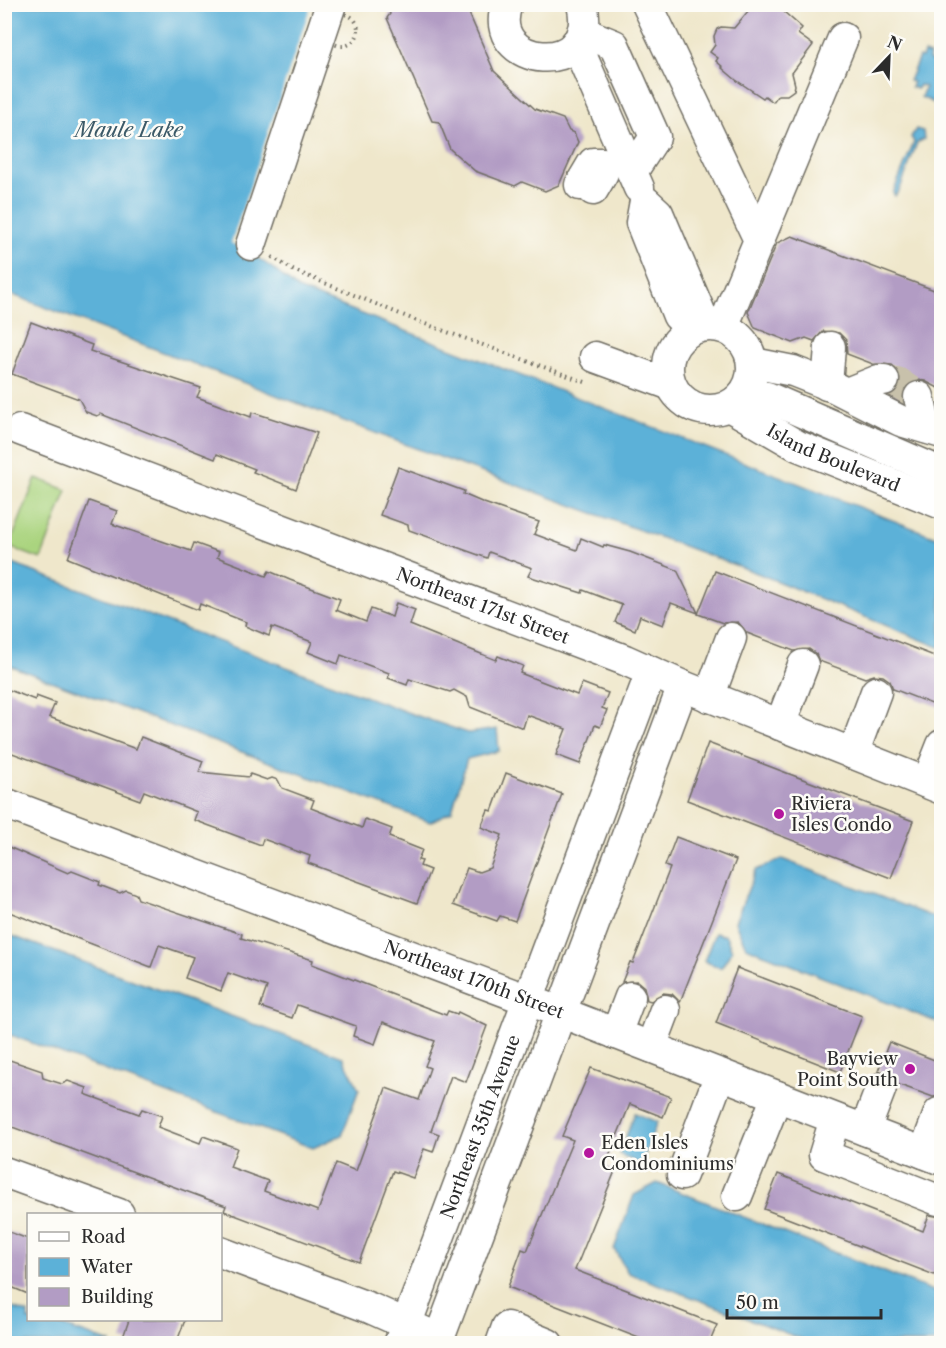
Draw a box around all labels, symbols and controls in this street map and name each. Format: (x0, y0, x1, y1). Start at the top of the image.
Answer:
north arrow (859, 27, 919, 87)
text: N (885, 31, 905, 55)
water label: Maule Lake (73, 118, 184, 142)
street label: Island Boulevard (763, 419, 903, 497)
street label: Northeast 171st Street (393, 563, 573, 649)
place label: Riviera Isles Condo (791, 793, 892, 836)
marker: Riviera Isles Condo (772, 807, 786, 821)
street label: Northeast 170th Street (381, 936, 568, 1024)
street label: Northeast 35th Avenue (436, 1032, 525, 1222)
place label: Bayview Point South (797, 1048, 899, 1091)
marker: Bayview Point South (903, 1062, 917, 1076)
place label: Eden Isles Condominiums (601, 1132, 734, 1175)
marker: Eden Isles Condominiums (582, 1146, 596, 1160)
legend (27, 1213, 222, 1321)
text: Road (81, 1226, 126, 1248)
text: Water (80, 1256, 133, 1278)
scale bar (727, 1282, 882, 1320)
text: Building (81, 1286, 153, 1308)
text: 50 m (736, 1292, 779, 1314)

